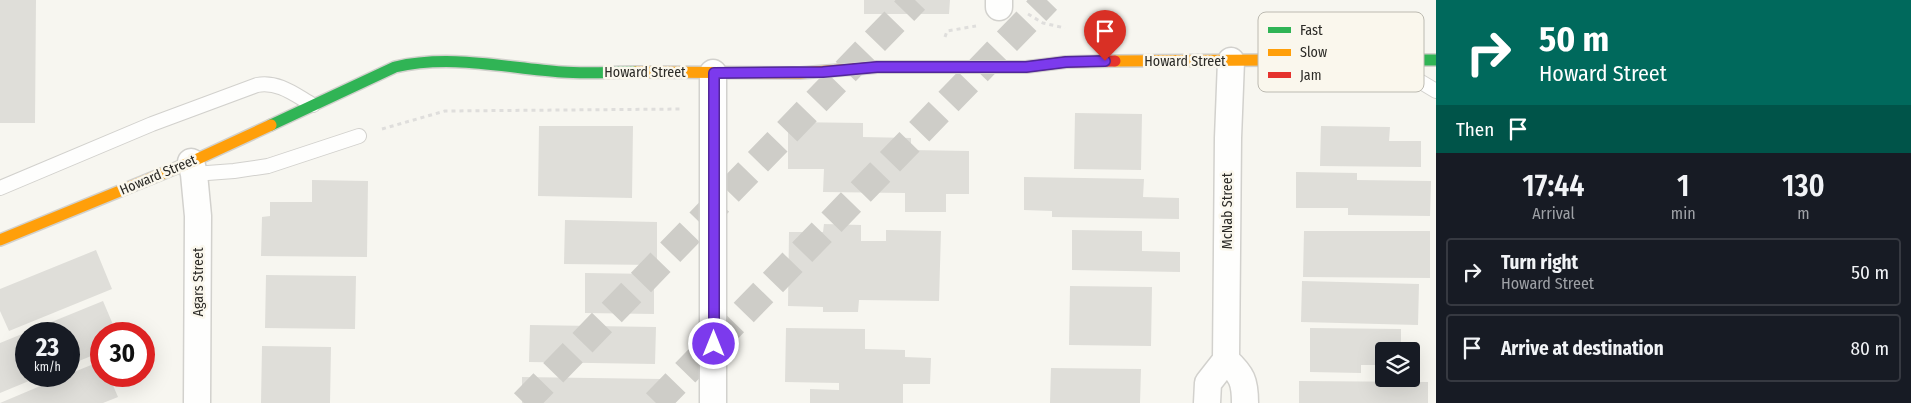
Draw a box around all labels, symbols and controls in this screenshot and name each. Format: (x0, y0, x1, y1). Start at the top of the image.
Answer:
pin (1084, 10, 1126, 61)
legend (1258, 12, 1424, 92)
icon: arrive (1091, 17, 1119, 45)
text: 50 m (1539, 18, 1609, 60)
icon: right (1456, 20, 1521, 85)
text: Fast (1300, 22, 1323, 39)
text: Slow (1300, 44, 1327, 61)
street label: Howard Street (1144, 53, 1226, 70)
text: Howard Street (1539, 60, 1667, 87)
street label: Howard Street (604, 64, 686, 81)
text: Jam (1300, 67, 1321, 84)
icon: arrive (1504, 115, 1532, 143)
text: Then (1456, 118, 1494, 141)
street label: Howard Street (117, 151, 199, 199)
text: 17:44 (1522, 168, 1585, 204)
text: 1 (1677, 168, 1689, 204)
text: 130 (1782, 168, 1825, 204)
street label: McNab Street (1219, 172, 1236, 249)
text: Arrival (1532, 204, 1575, 223)
text: min (1671, 204, 1696, 223)
text: m (1797, 204, 1809, 223)
street label: Agars Street (190, 247, 207, 316)
text: Turn right (1501, 251, 1578, 274)
icon: right (1458, 258, 1486, 286)
text: 50 m (1851, 261, 1889, 284)
text: Howard Street (1501, 274, 1594, 293)
position arrow (687, 317, 739, 369)
speed limit sign: 30 (90, 322, 155, 387)
text: 23 (36, 333, 59, 363)
icon: arrive (1458, 334, 1486, 362)
text: Arrive at destination (1501, 337, 1664, 360)
text: 80 m (1851, 337, 1889, 360)
map controls (1375, 342, 1420, 387)
button: layers (1375, 342, 1420, 387)
text: km/h (34, 360, 61, 374)

